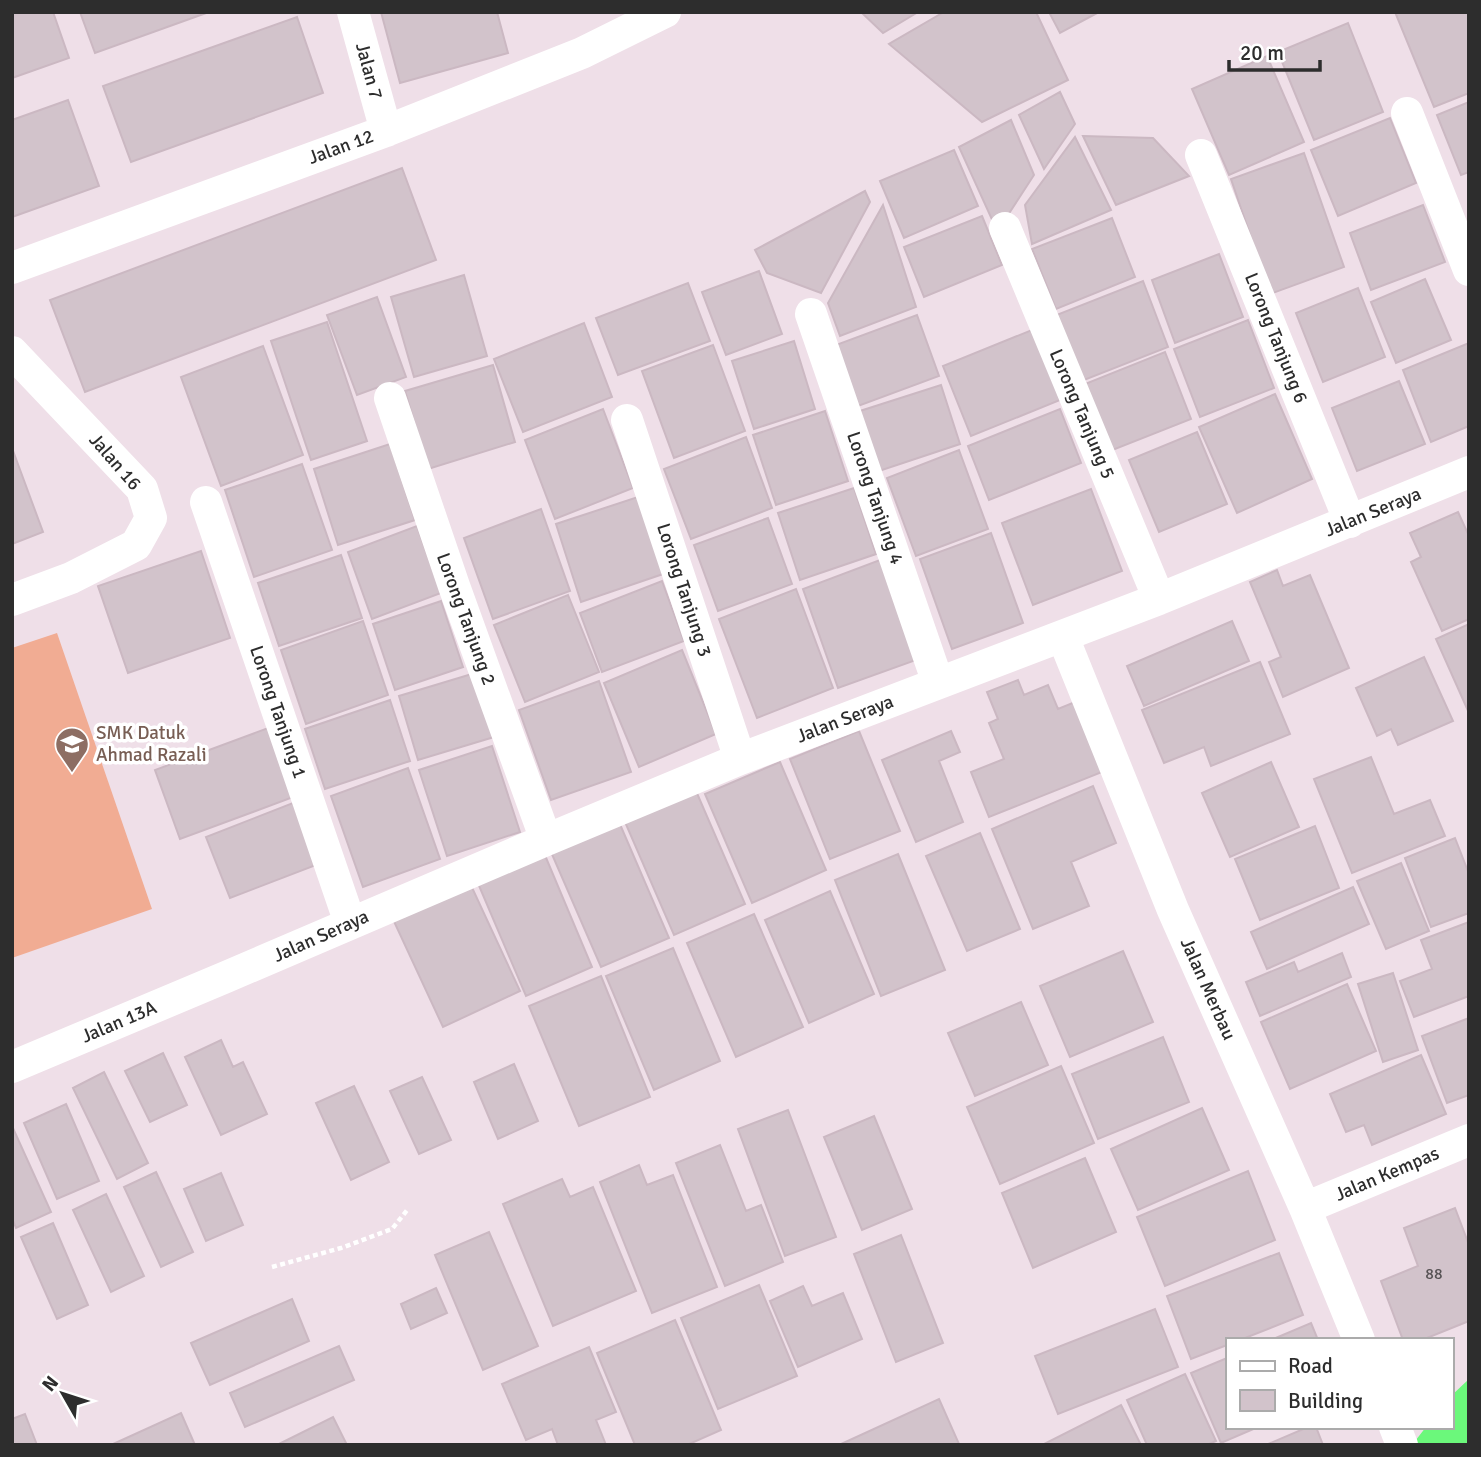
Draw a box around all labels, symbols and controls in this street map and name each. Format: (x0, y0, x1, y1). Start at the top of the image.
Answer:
scale bar (1229, 28, 1320, 72)
street label: Jalan 7 (350, 40, 388, 102)
text: 20 m (1240, 40, 1284, 66)
street label: Jalan 12 (305, 124, 377, 170)
street label: Lorong Tanjung 6 (1239, 269, 1313, 407)
street label: Lorong Tanjung 5 (1044, 345, 1120, 483)
street label: Jalan 16 (84, 428, 146, 496)
street label: Lorong Tanjung 4 (841, 428, 909, 568)
street label: Jalan Seraya (1321, 482, 1425, 542)
street label: Lorong Tanjung 3 (651, 520, 717, 660)
street label: Lorong Tanjung 2 (431, 550, 501, 688)
street label: Lorong Tanjung 1 (244, 642, 312, 782)
street label: Jalan Seraya (793, 690, 897, 748)
place label: SMK Datuk Ahmad Razali (96, 721, 207, 767)
school or university icon: SMK Datuk Ahmad Razali (53, 725, 91, 774)
street label: Jalan Seraya (270, 904, 372, 968)
street label: Jalan Merbau (1175, 934, 1241, 1044)
street label: Jalan 13A (78, 995, 161, 1049)
street label: Jalan Kempas (1331, 1141, 1443, 1207)
house number: 88 (1425, 1264, 1443, 1284)
legend (1226, 1338, 1453, 1429)
text: Road (1288, 1353, 1333, 1379)
north arrow (28, 1359, 98, 1429)
text: N (37, 1371, 64, 1397)
text: Building (1288, 1388, 1363, 1414)

